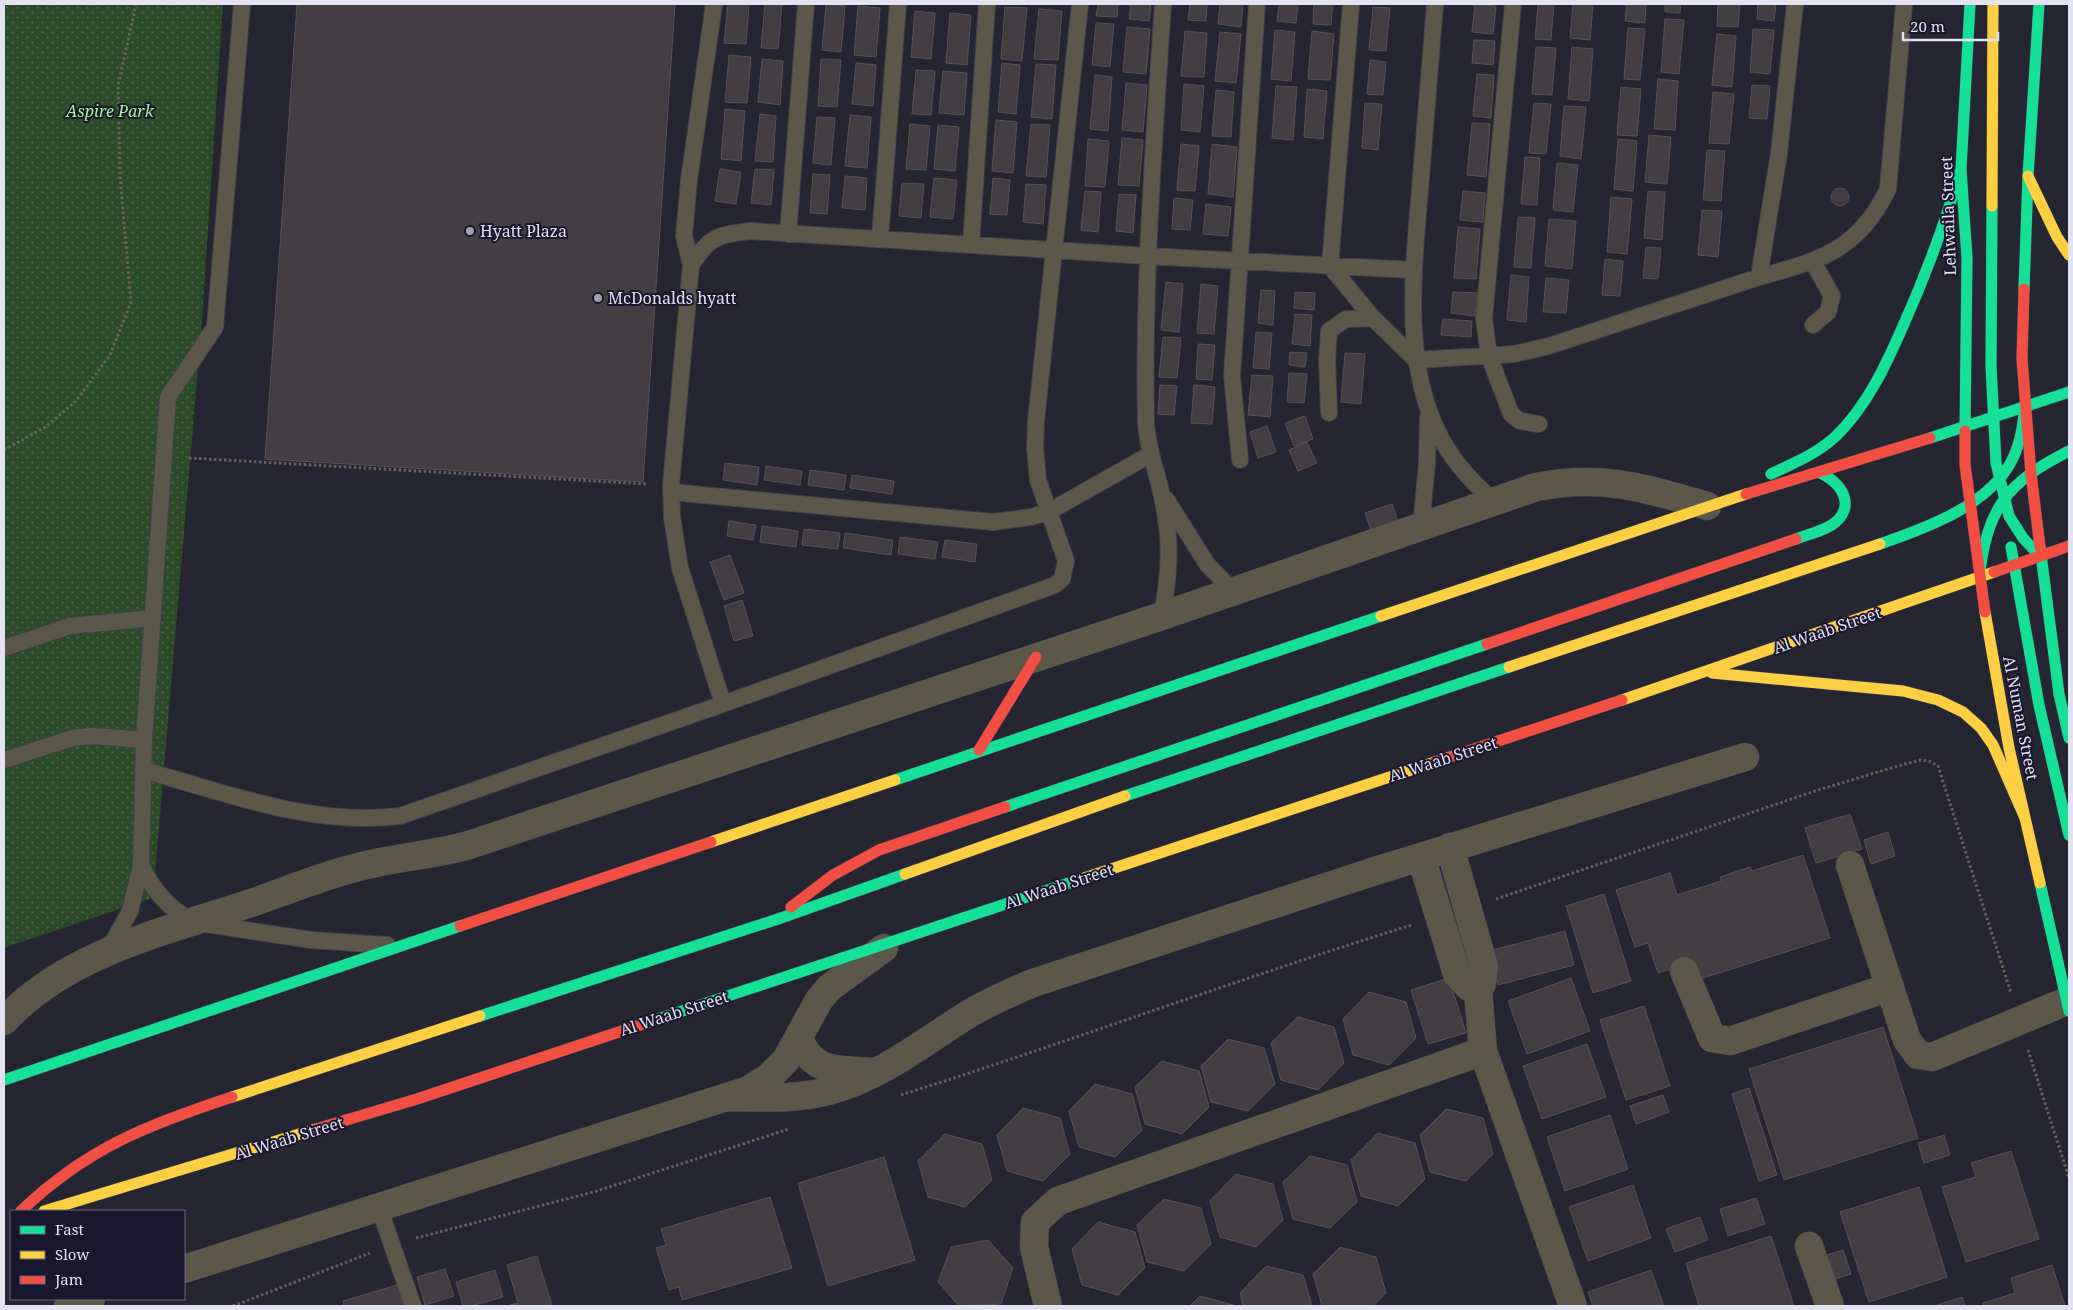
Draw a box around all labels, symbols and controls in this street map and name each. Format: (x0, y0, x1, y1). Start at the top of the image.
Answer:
scale bar (1903, 10, 1998, 42)
text: 20 m (1910, 16, 1945, 36)
park label: Aspire Park (65, 100, 155, 122)
street label: Lehwaila Street (1935, 156, 1961, 276)
place label: Hyatt Plaza (480, 220, 567, 242)
marker: Hyatt Plaza (464, 225, 476, 237)
place label: McDonalds hyatt (608, 287, 737, 309)
marker: McDonalds hyatt (592, 292, 604, 304)
street label: Al Waab Street (1770, 601, 1884, 659)
street label: Al Numan Street (1998, 654, 2044, 782)
street label: Al Waab Street (1386, 731, 1500, 787)
street label: Al Waab Street (1002, 858, 1116, 914)
street label: Al Waab Street (617, 985, 731, 1041)
street label: Al Waab Street (232, 1111, 346, 1165)
legend (10, 1210, 185, 1300)
text: Fast (55, 1219, 84, 1239)
text: Slow (55, 1244, 89, 1264)
text: Jam (54, 1269, 83, 1289)

